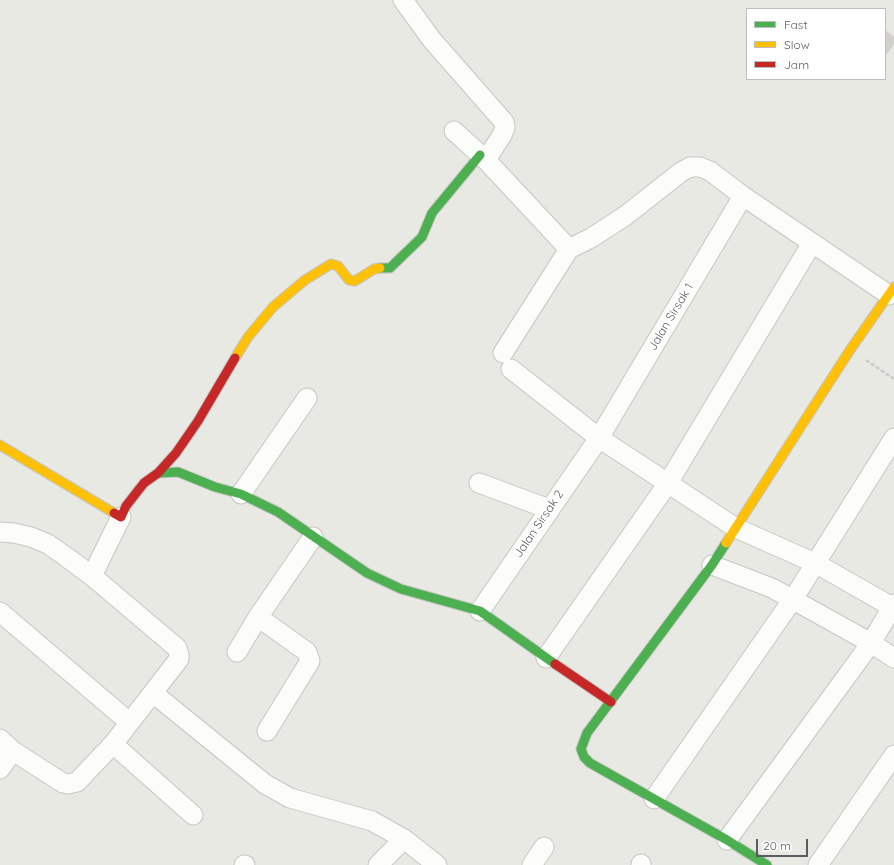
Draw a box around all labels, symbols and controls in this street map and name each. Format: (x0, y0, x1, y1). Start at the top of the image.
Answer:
legend (746, 8, 886, 80)
text: Fast (784, 17, 808, 32)
text: Slow (784, 37, 810, 52)
text: Jam (784, 57, 809, 72)
street label: Jalan Sirsak 1 (645, 281, 697, 353)
street label: Jalan Sirsak 2 (511, 488, 567, 560)
scale bar (758, 831, 810, 857)
text: 20 m (763, 838, 791, 853)

